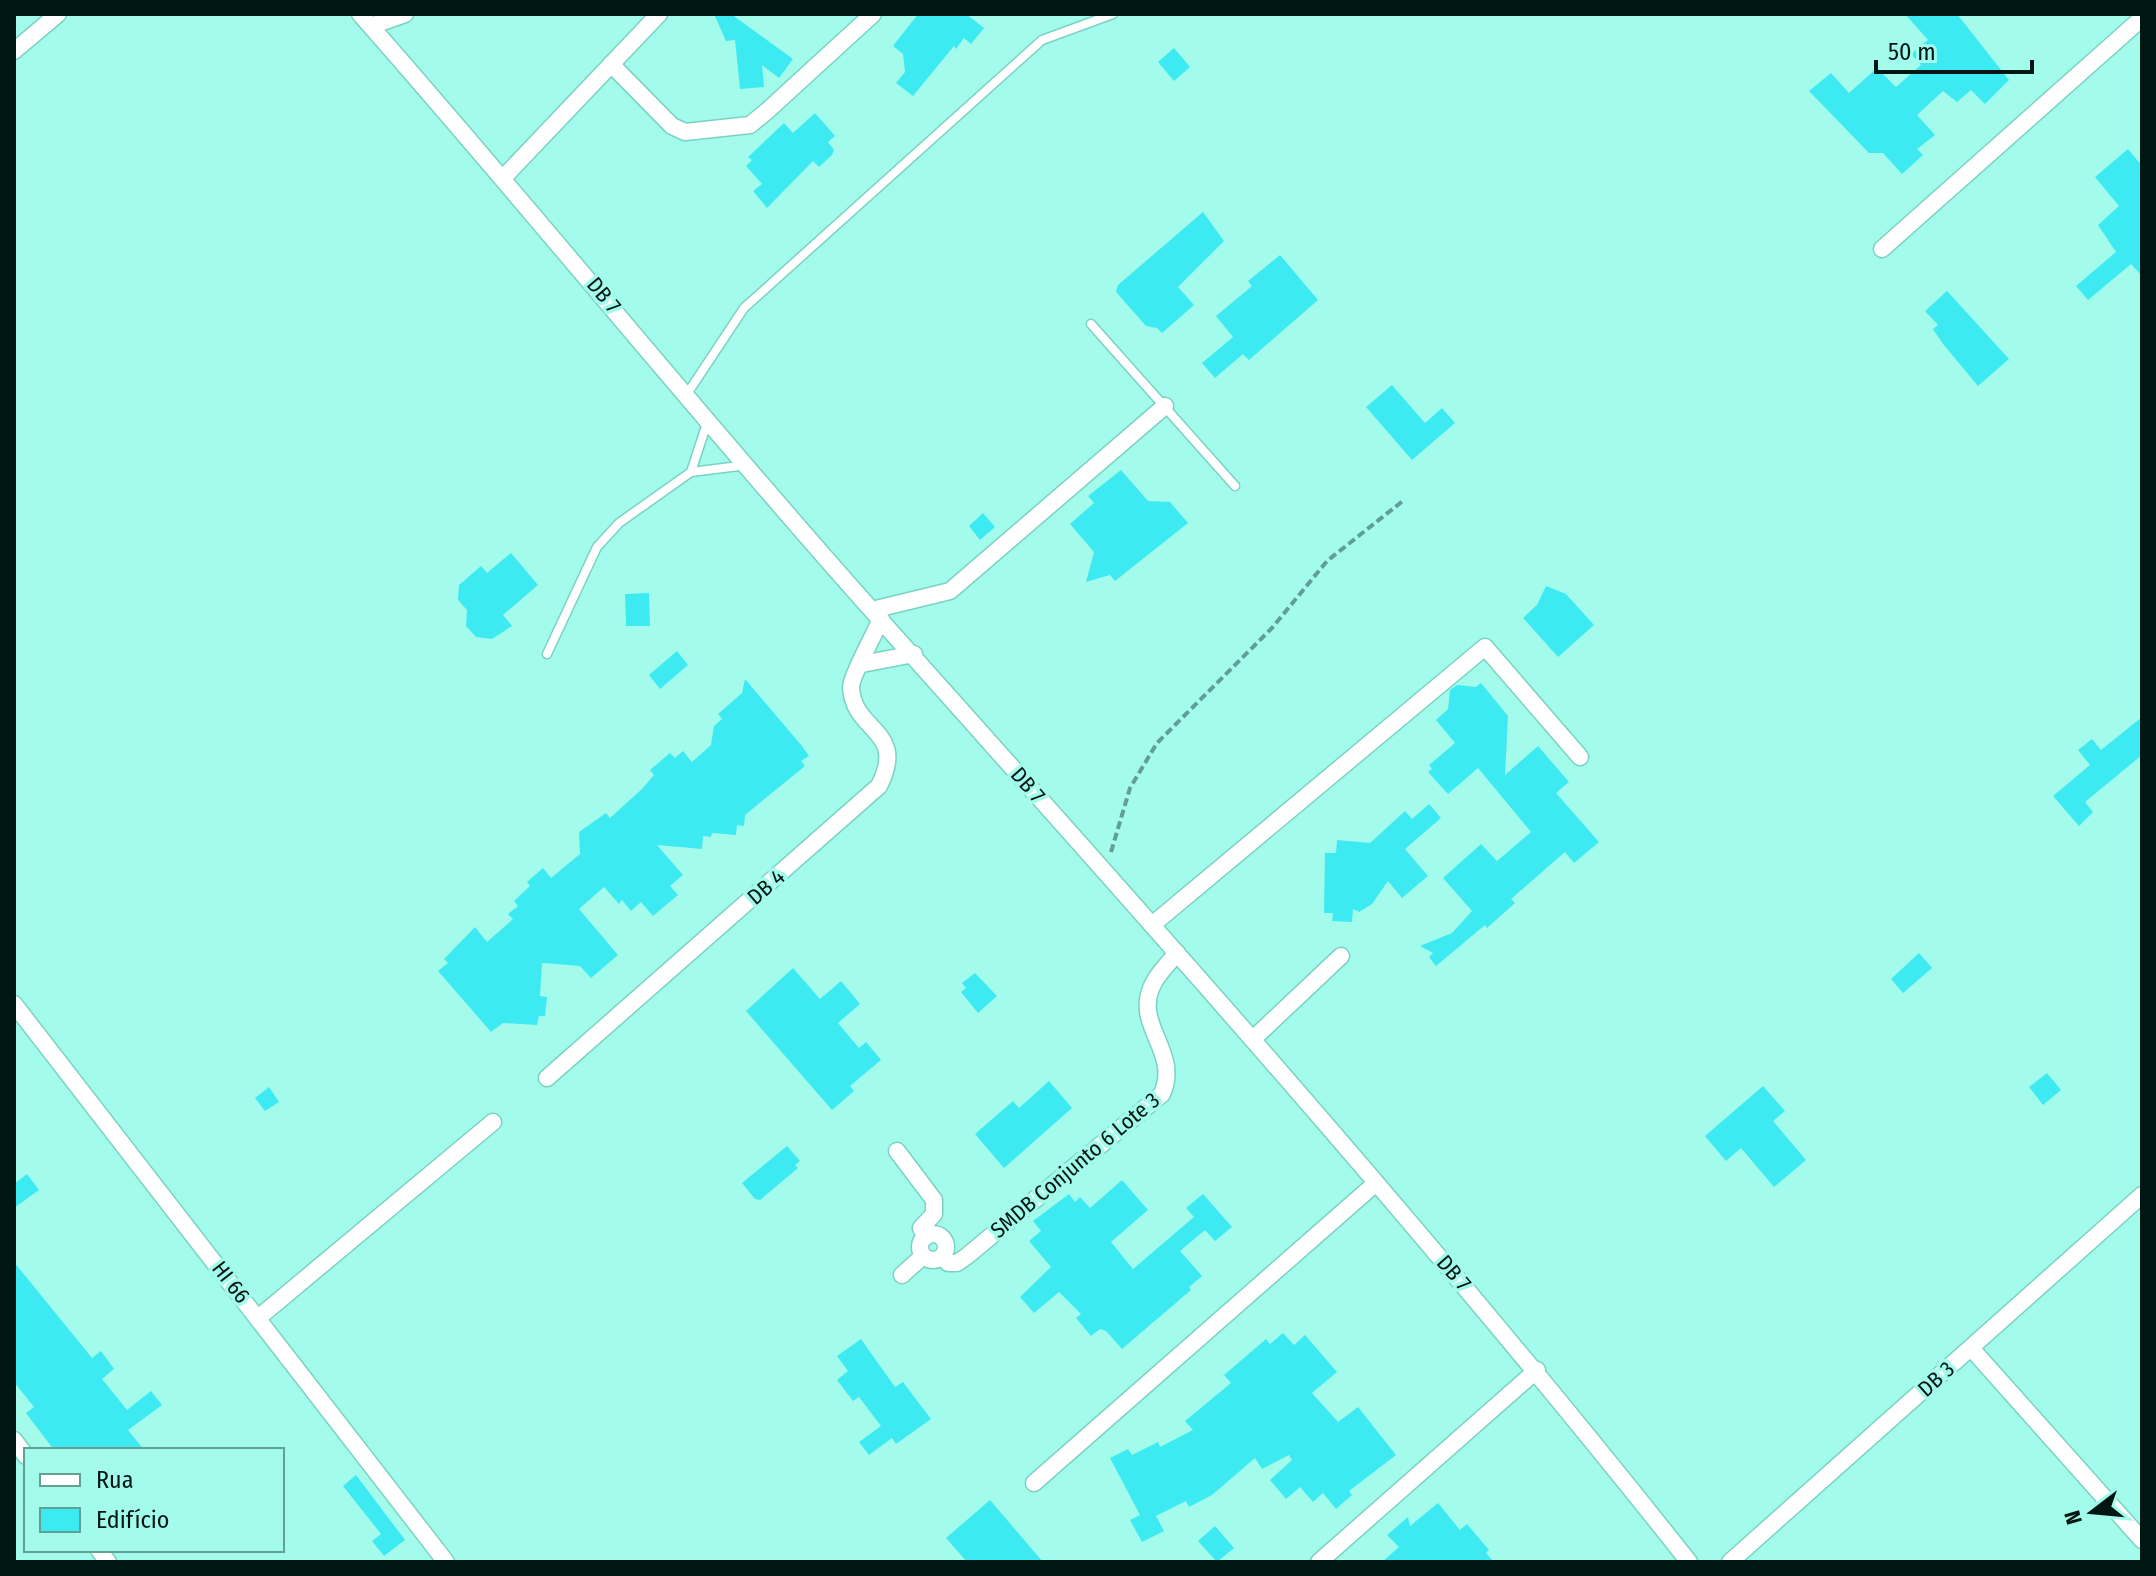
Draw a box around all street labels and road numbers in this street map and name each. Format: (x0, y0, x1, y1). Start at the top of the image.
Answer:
street label: DB 7 (581, 271, 627, 319)
street label: DB 7 (1005, 761, 1051, 809)
street label: DB 4 (742, 863, 790, 911)
street label: SMDB Conjunto 6 Lote 3 (985, 1086, 1165, 1244)
street label: DB 7 (1431, 1249, 1477, 1297)
street label: HI 66 (206, 1256, 256, 1309)
street label: DB 3 (1912, 1356, 1960, 1402)

